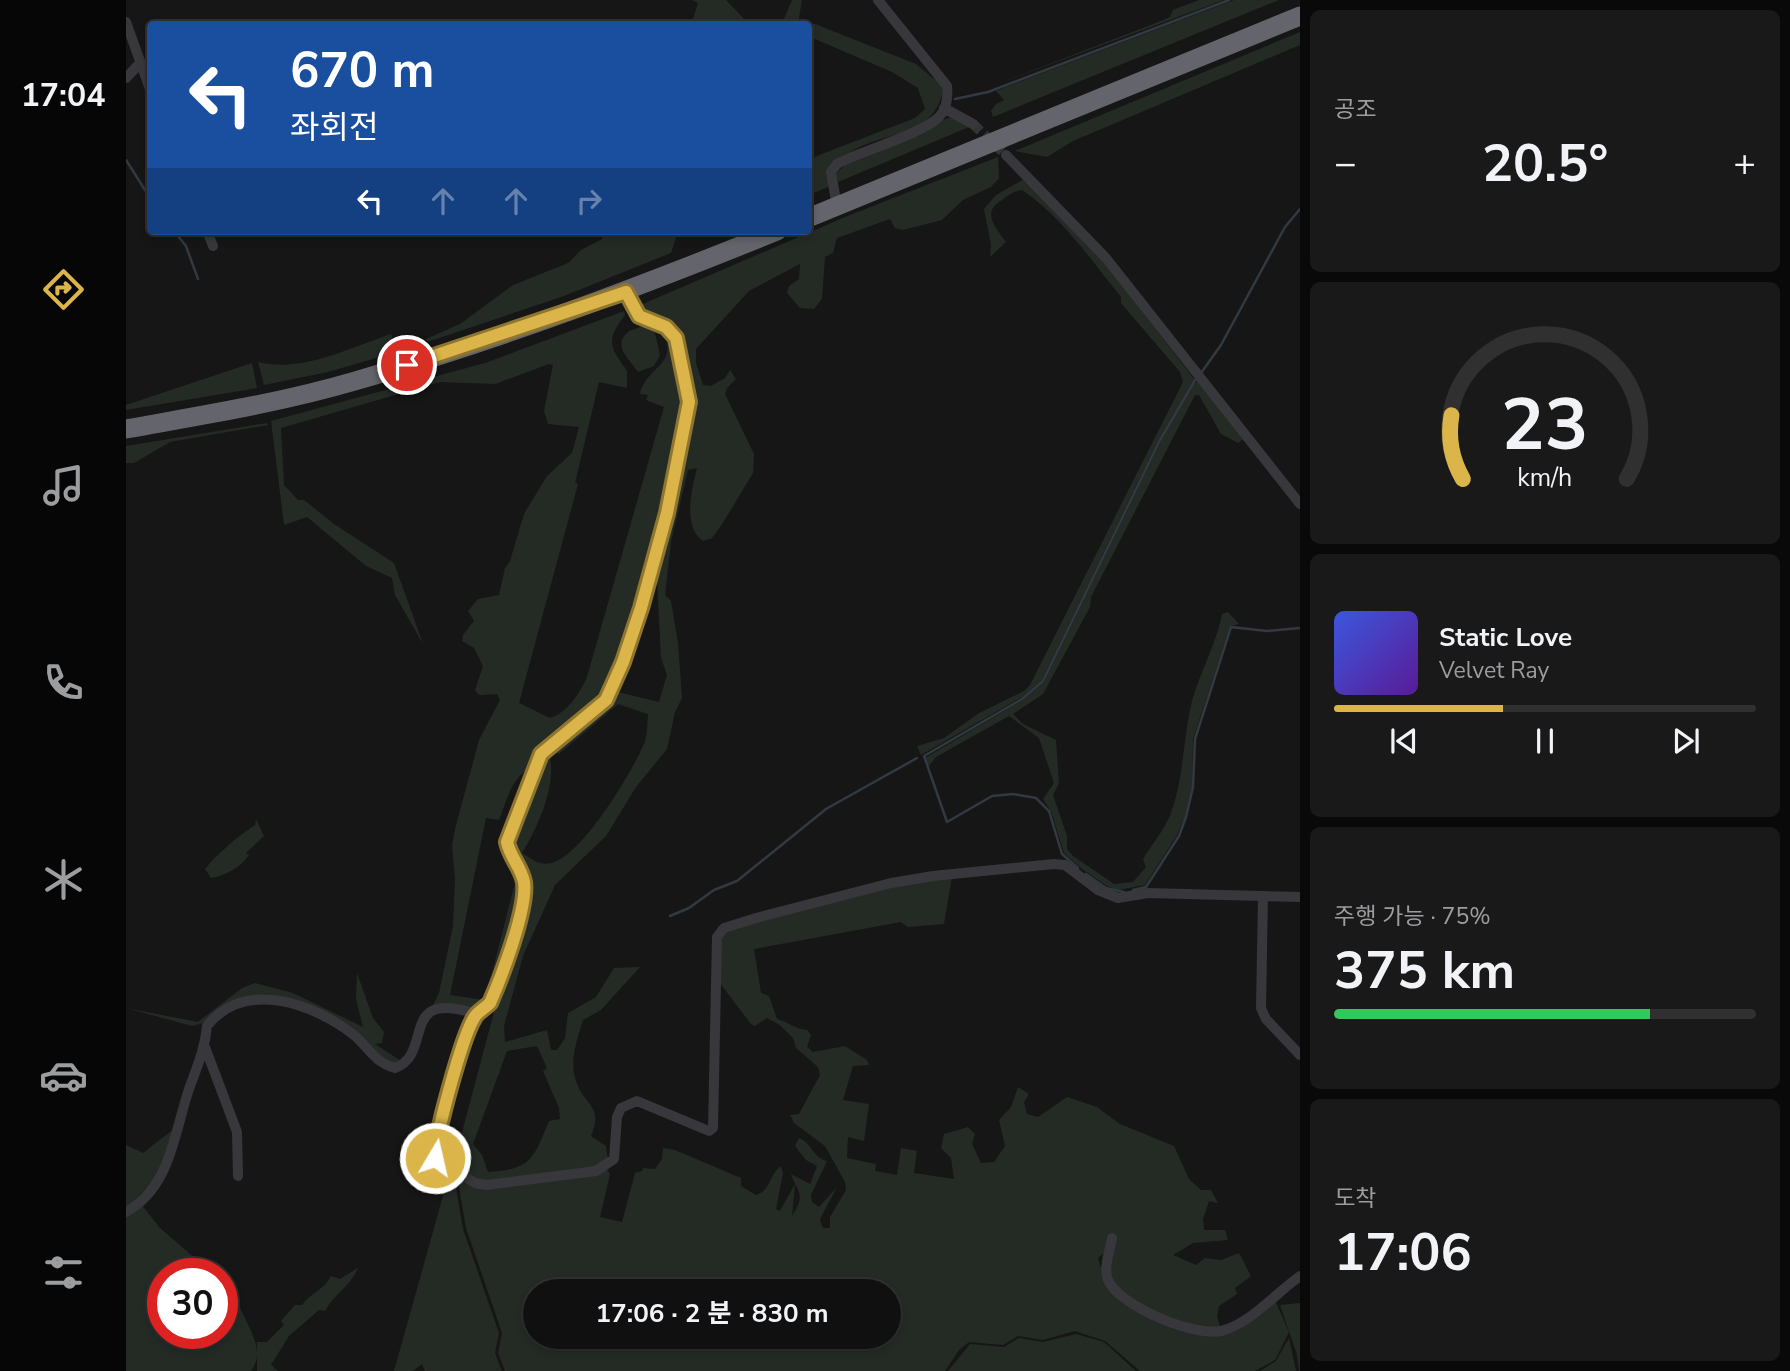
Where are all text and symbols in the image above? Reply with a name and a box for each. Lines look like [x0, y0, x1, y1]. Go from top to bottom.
text: 670 m [290, 37, 434, 104]
icon: left [175, 49, 266, 140]
text: 17:04 [21, 74, 105, 117]
text: 공조 [1334, 94, 1376, 125]
text: 좌회전 [290, 106, 378, 149]
text: 20.5° [1482, 128, 1608, 199]
text: − [1334, 138, 1357, 189]
text: + [1733, 138, 1756, 189]
icon: left [351, 182, 389, 220]
icon: ahead [424, 182, 462, 220]
icon: ahead [497, 182, 535, 220]
icon: right [570, 182, 608, 220]
icon: directions [39, 265, 88, 314]
pin [377, 335, 437, 395]
icon: arrive [388, 346, 426, 384]
text: 23 [1501, 376, 1589, 476]
icon: music [39, 461, 88, 510]
text: km/h [1517, 461, 1573, 495]
text: Static Love [1439, 620, 1572, 655]
text: Velvet Ray [1439, 655, 1549, 686]
icon: phone [39, 658, 88, 707]
icon: previous [1385, 722, 1423, 760]
icon: pause [1526, 722, 1564, 760]
icon: next [1667, 722, 1705, 760]
icon: climate [39, 855, 88, 904]
text: 주행 가능 · 75% [1334, 901, 1491, 932]
text: 375 km [1334, 935, 1515, 1006]
icon: car [39, 1051, 88, 1100]
position arrow [398, 1121, 472, 1195]
text: 도착 [1334, 1183, 1376, 1214]
text: 17:06 [1334, 1217, 1472, 1288]
icon: filters [39, 1248, 88, 1297]
speed limit sign: 30 [147, 1258, 238, 1349]
text: 17:06 · 2 분 · 830 m [596, 1296, 829, 1331]

